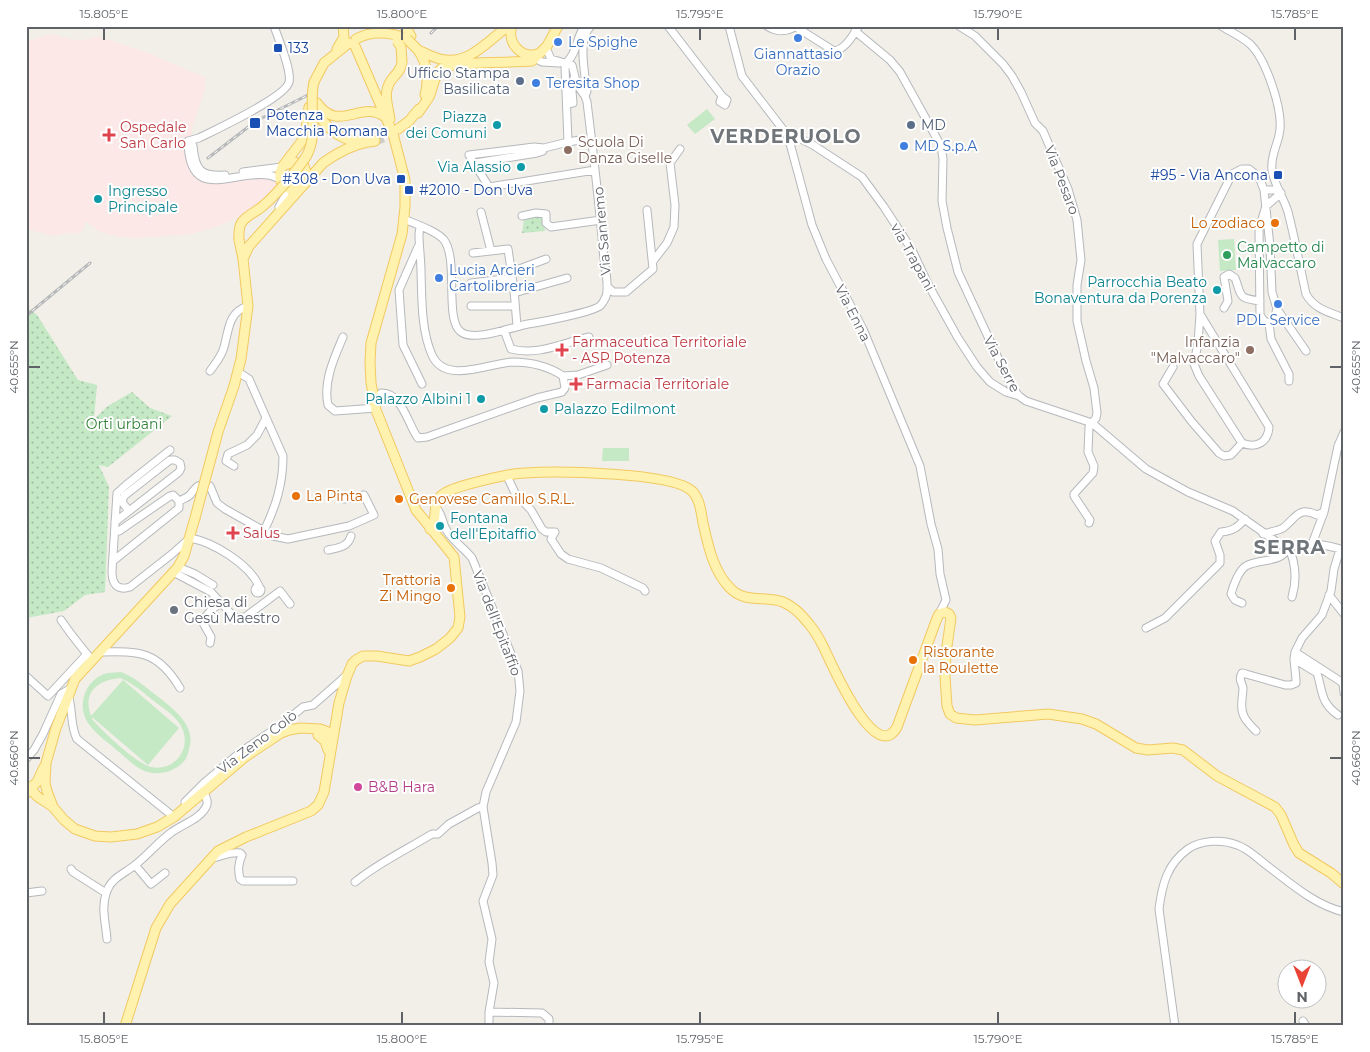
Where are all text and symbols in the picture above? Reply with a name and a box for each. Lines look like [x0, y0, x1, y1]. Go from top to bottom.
text: 15.805°E [79, 6, 129, 21]
text: 15.800°E [377, 6, 427, 21]
text: 15.795°E [676, 6, 724, 21]
text: 15.790°E [974, 6, 1022, 21]
text: 15.785°E [1271, 6, 1319, 21]
marker: Giannattasio Orazio [792, 32, 804, 44]
place label: Le Spighe [568, 33, 638, 51]
marker: Le Spighe [552, 36, 564, 48]
place label: 133 [288, 39, 309, 57]
marker: 133 [272, 42, 284, 54]
place label: Giannattasio Orazio [754, 45, 842, 79]
place label: Ufficio Stampa Basilicata [407, 64, 510, 98]
place label: Teresita Shop [546, 74, 640, 92]
marker: Ufficio Stampa Basilicata [514, 75, 526, 87]
marker: Teresita Shop [530, 77, 542, 89]
place label: Potenza Macchia Romana [266, 106, 388, 140]
place label: Piazza dei Comuni [406, 108, 487, 142]
marker: Potenza Macchia Romana [248, 116, 262, 130]
place label: MD [921, 116, 946, 134]
place label: Ospedale San Carlo [120, 118, 187, 152]
marker: Piazza dei Comuni [491, 119, 503, 131]
marker: MD [905, 119, 917, 131]
district label: VERDERUOLO [709, 125, 862, 148]
marker: Ospedale San Carlo [102, 128, 116, 142]
place label: Scuola Di Danza Giselle [578, 133, 672, 167]
place label: MD S.p.A [914, 137, 978, 155]
marker: MD S.p.A [898, 140, 910, 152]
street label: Via Pesaro [1041, 143, 1084, 217]
marker: Scuola Di Danza Giselle [562, 144, 574, 156]
place label: Via Alassio [438, 158, 511, 176]
marker: Via Alassio [515, 161, 527, 173]
place label: #95 - Via Ancona [1150, 166, 1268, 184]
marker: #95 - Via Ancona [1272, 169, 1284, 181]
place label: #308 - Don Uva [282, 170, 391, 188]
marker: #308 - Don Uva [395, 173, 407, 185]
place label: #2010 - Don Uva [419, 181, 533, 199]
place label: Ingresso Principale [108, 182, 178, 216]
marker: #2010 - Don Uva [403, 184, 415, 196]
street label: Via Sanremo [589, 186, 615, 276]
marker: Ingresso Principale [92, 193, 104, 205]
place label: Lo zodiaco [1191, 214, 1265, 232]
marker: Lo zodiaco [1269, 217, 1281, 229]
street label: via Trapani [887, 220, 939, 294]
place label: Campetto di Malvaccaro [1237, 238, 1325, 272]
marker: Campetto di Malvaccaro [1221, 249, 1233, 261]
place label: Lucia Arcieri Cartolibreria [449, 261, 536, 295]
marker: Lucia Arcieri Cartolibreria [433, 272, 445, 284]
place label: Parrocchia Beato Bonaventura da Porenza [1034, 273, 1207, 307]
street label: Via Enna [831, 281, 875, 345]
marker: Parrocchia Beato Bonaventura da Porenza [1211, 284, 1223, 296]
marker: PDL Service [1272, 298, 1284, 310]
place label: PDL Service [1236, 311, 1320, 329]
place label: Farmaceutica Territoriale - ASP Potenza [572, 333, 747, 367]
street label: Via Serre [980, 333, 1024, 395]
place label: Infanzia "Malvaccaro" [1151, 333, 1240, 367]
text: 40.655°N [6, 340, 21, 394]
text: 40.655°N [1348, 340, 1363, 394]
marker: Farmaceutica Territoriale - ASP Potenza [556, 344, 568, 356]
marker: Infanzia "Malvaccaro" [1244, 344, 1256, 356]
place label: Farmacia Territoriale [586, 375, 729, 393]
marker: Farmacia Territoriale [570, 378, 582, 390]
place label: Palazzo Albini 1 [365, 390, 471, 408]
marker: Palazzo Albini 1 [475, 393, 487, 405]
place label: Palazzo Edilmont [554, 400, 676, 418]
marker: Palazzo Edilmont [538, 403, 550, 415]
park label: Orti urbani [86, 415, 162, 433]
place label: La Pinta [306, 487, 363, 505]
marker: La Pinta [290, 490, 302, 502]
place label: Genovese Camillo S.R.L. [409, 490, 574, 508]
marker: Genovese Camillo S.R.L. [393, 493, 405, 505]
place label: Fontana dell'Epitaffio [450, 509, 537, 543]
marker: Fontana dell'Epitaffio [434, 520, 446, 532]
place label: Salus [243, 524, 280, 542]
marker: Salus [227, 527, 239, 539]
district label: SERRA [1254, 536, 1326, 559]
street label: Via dell'Epitaffio [469, 568, 526, 679]
place label: Trattoria Zi Mingo [379, 571, 441, 605]
marker: Trattoria Zi Mingo [445, 582, 457, 594]
place label: Chiesa di Gesù Maestro [184, 593, 280, 627]
marker: Chiesa di Gesù Maestro [168, 604, 180, 616]
place label: Ristorante la Roulette [923, 643, 999, 677]
marker: Ristorante la Roulette [907, 654, 919, 666]
street label: Via Zeno Colò [213, 706, 301, 778]
text: 40.660°N [6, 730, 21, 786]
text: 40.660°N [1348, 730, 1363, 786]
place label: B&B Hara [368, 778, 435, 796]
marker: B&B Hara [352, 781, 364, 793]
north arrow [1278, 960, 1328, 1010]
text: N [1296, 988, 1308, 1006]
text: 15.805°E [79, 1031, 129, 1046]
text: 15.800°E [377, 1031, 427, 1046]
text: 15.795°E [676, 1031, 724, 1046]
text: 15.790°E [974, 1031, 1022, 1046]
text: 15.785°E [1271, 1031, 1319, 1046]

